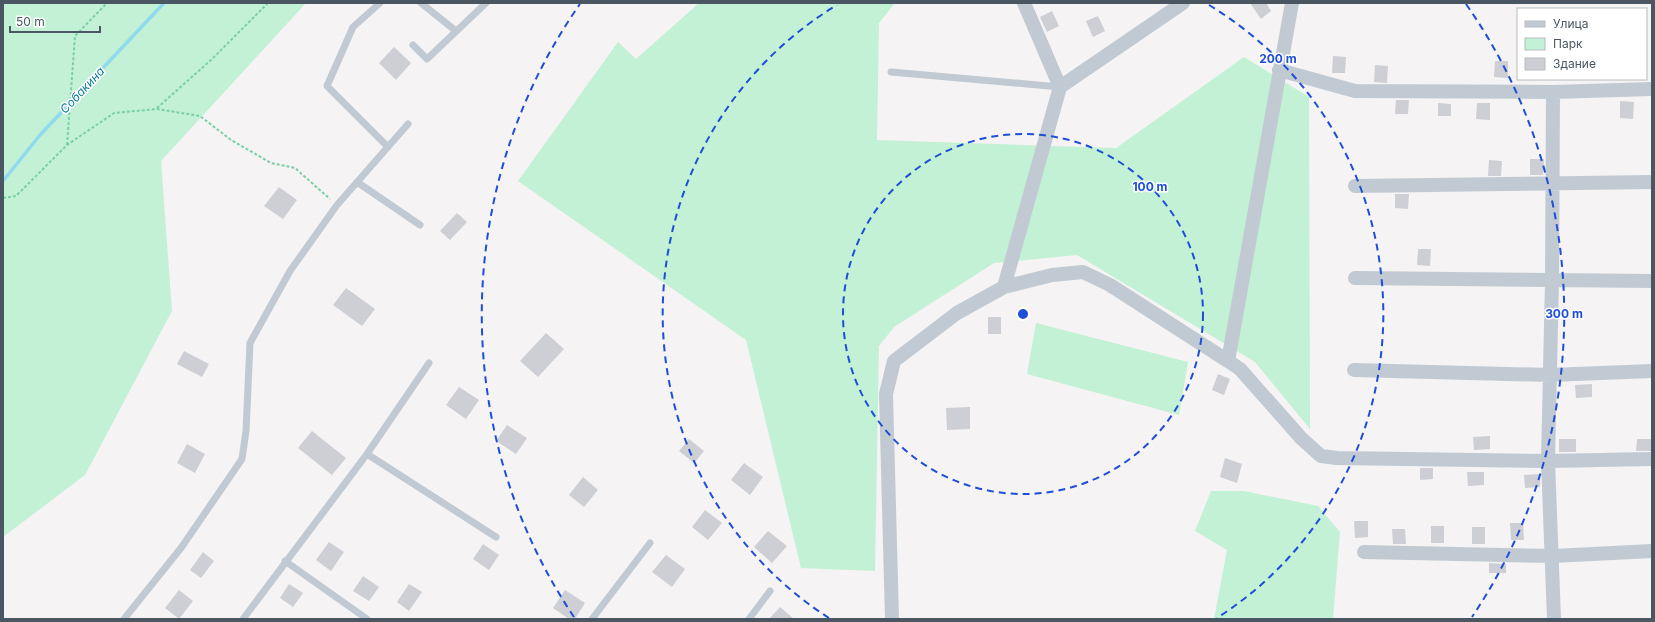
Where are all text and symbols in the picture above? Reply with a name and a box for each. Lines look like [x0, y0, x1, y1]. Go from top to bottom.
scale bar [10, 8, 100, 34]
legend [1517, 8, 1647, 80]
text: 50 m [16, 14, 45, 29]
text: Улица [1553, 16, 1588, 31]
text: Парк [1553, 36, 1583, 51]
text: 200 m [1259, 51, 1297, 66]
text: Здание [1553, 56, 1596, 71]
water label: Собакина [57, 63, 107, 117]
text: 100 m [1132, 179, 1168, 194]
text: 300 m [1545, 306, 1583, 321]
centre of rings [1016, 307, 1030, 321]

